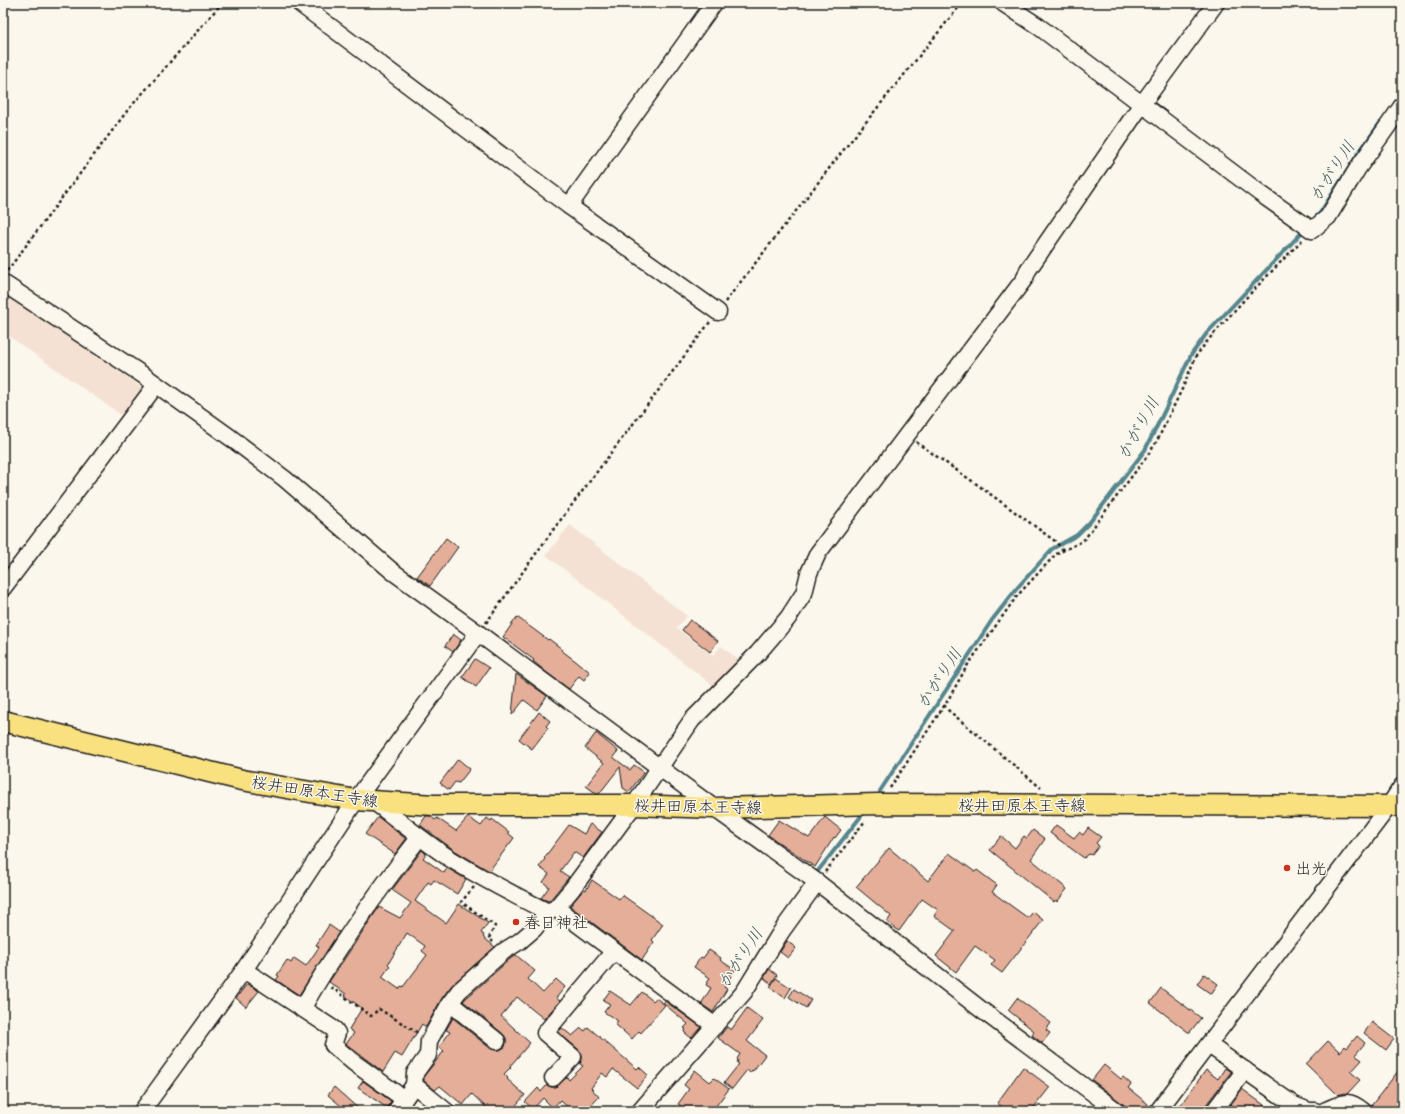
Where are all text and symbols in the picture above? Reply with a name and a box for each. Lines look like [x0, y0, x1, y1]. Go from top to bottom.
water label: かがり川 [1306, 138, 1363, 208]
water label: かがり川 [1114, 394, 1168, 465]
water label: かがり川 [913, 645, 970, 715]
street label: 桜井田原本王寺線 [250, 772, 380, 815]
street label: 桜井田原本王寺線 [634, 796, 762, 821]
street label: 桜井田原本王寺線 [958, 796, 1086, 819]
place label: 出光 [1295, 859, 1327, 882]
marker: 出光 [1282, 863, 1292, 873]
place label: 春日神社 [524, 913, 588, 936]
marker: 春日神社 [511, 917, 521, 927]
water label: かがり川 [714, 925, 771, 995]

